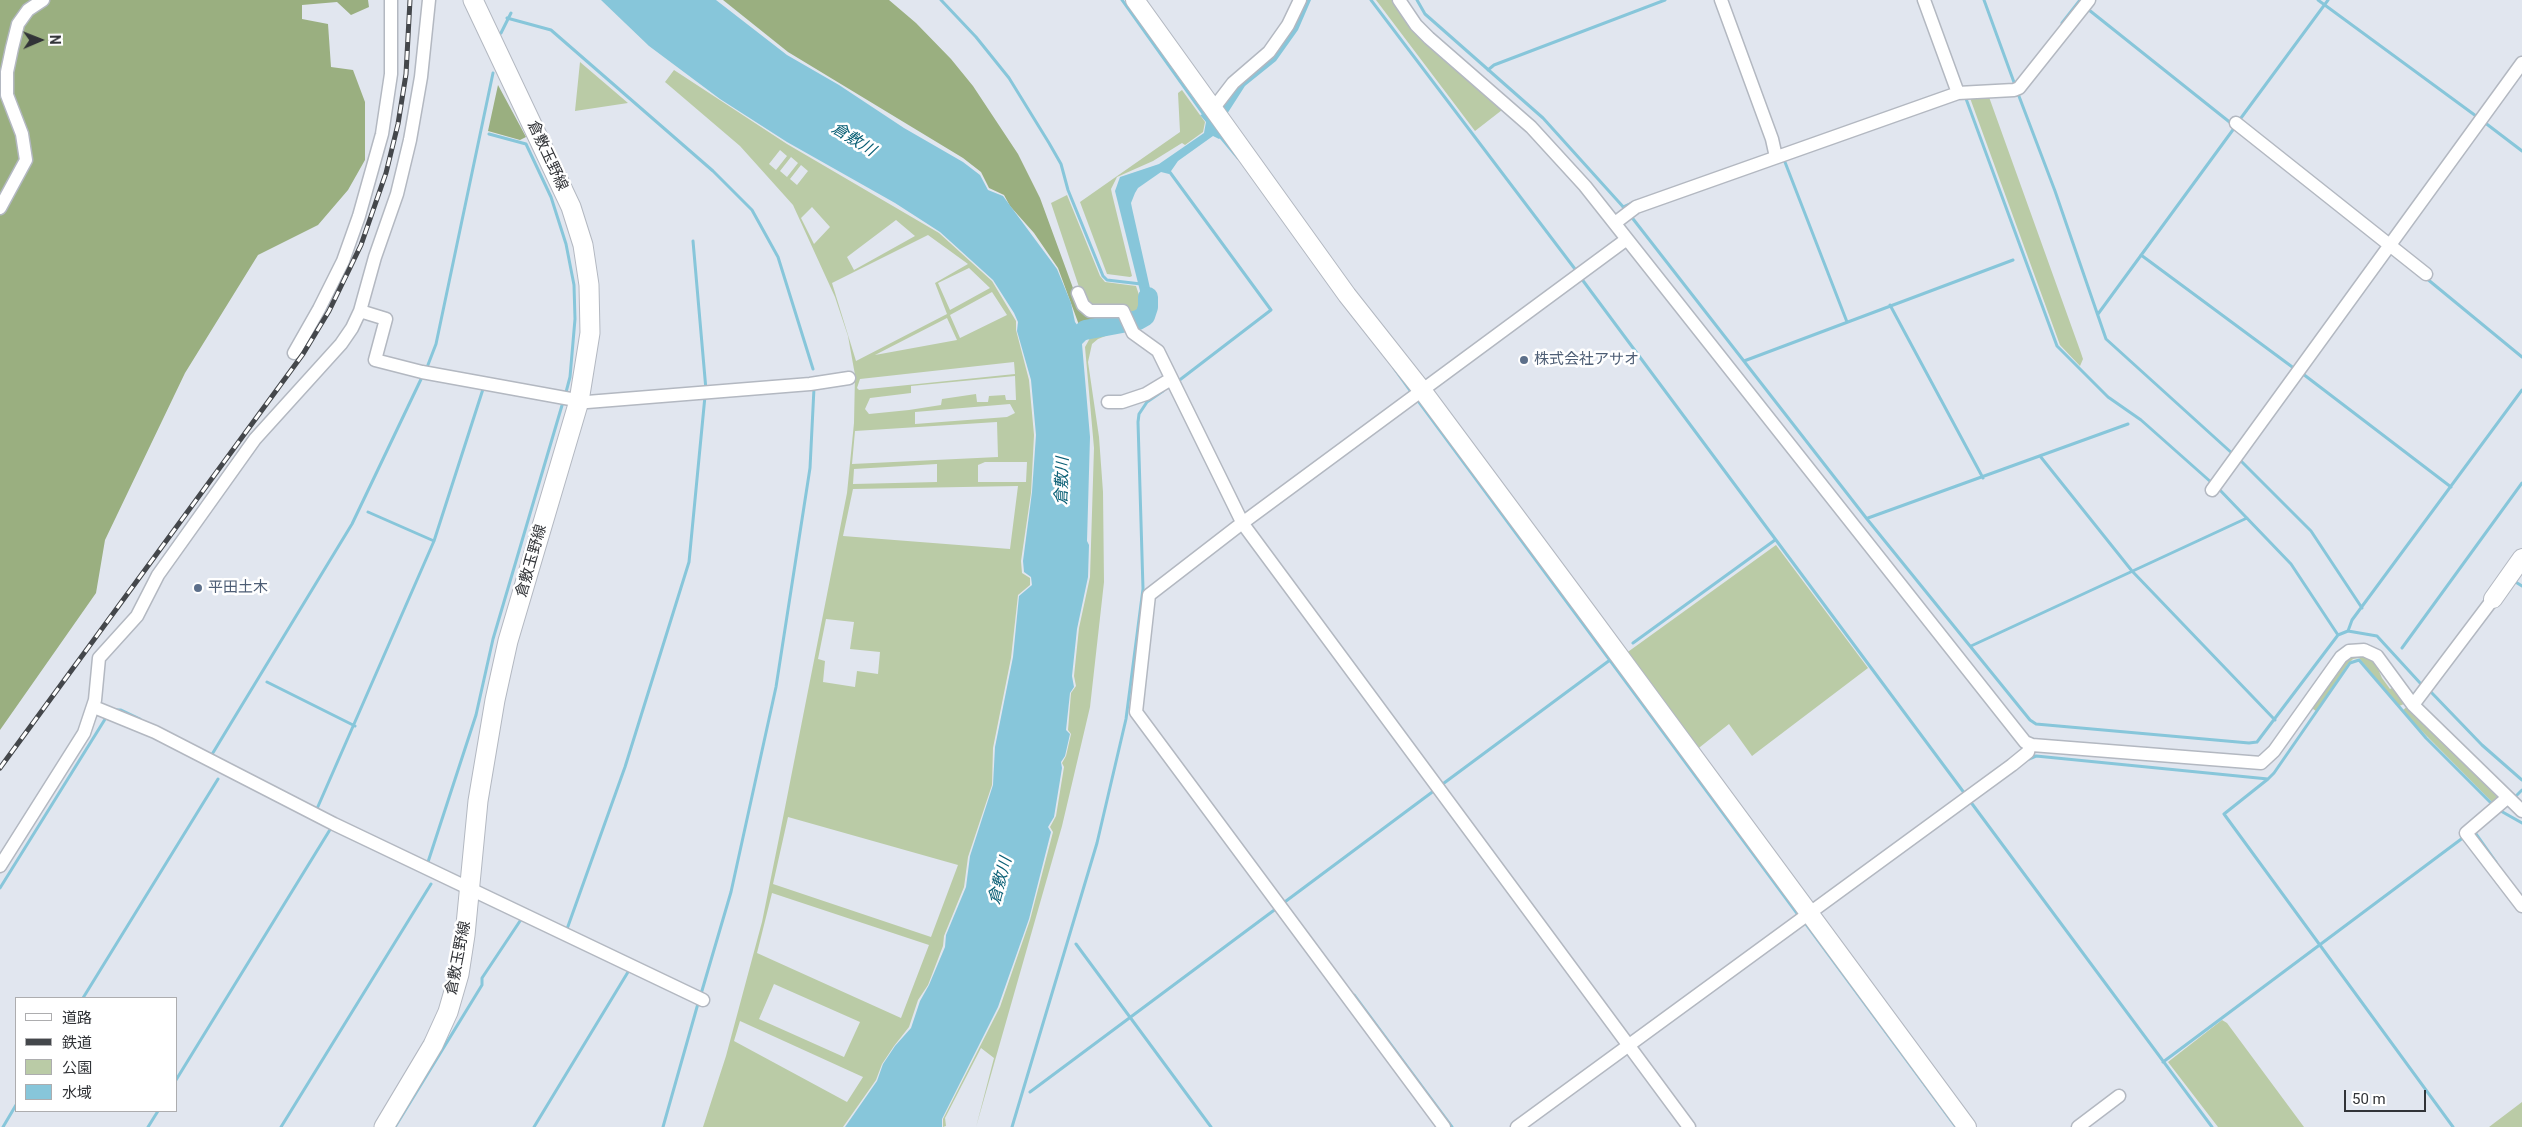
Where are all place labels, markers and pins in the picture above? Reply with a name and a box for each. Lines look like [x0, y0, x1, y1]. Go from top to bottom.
place label: 株式会社アサオ [1534, 351, 1639, 369]
marker: 株式会社アサオ [1518, 354, 1530, 366]
place label: 平田土木 [208, 579, 268, 597]
marker: 平田土木 [192, 582, 204, 594]

